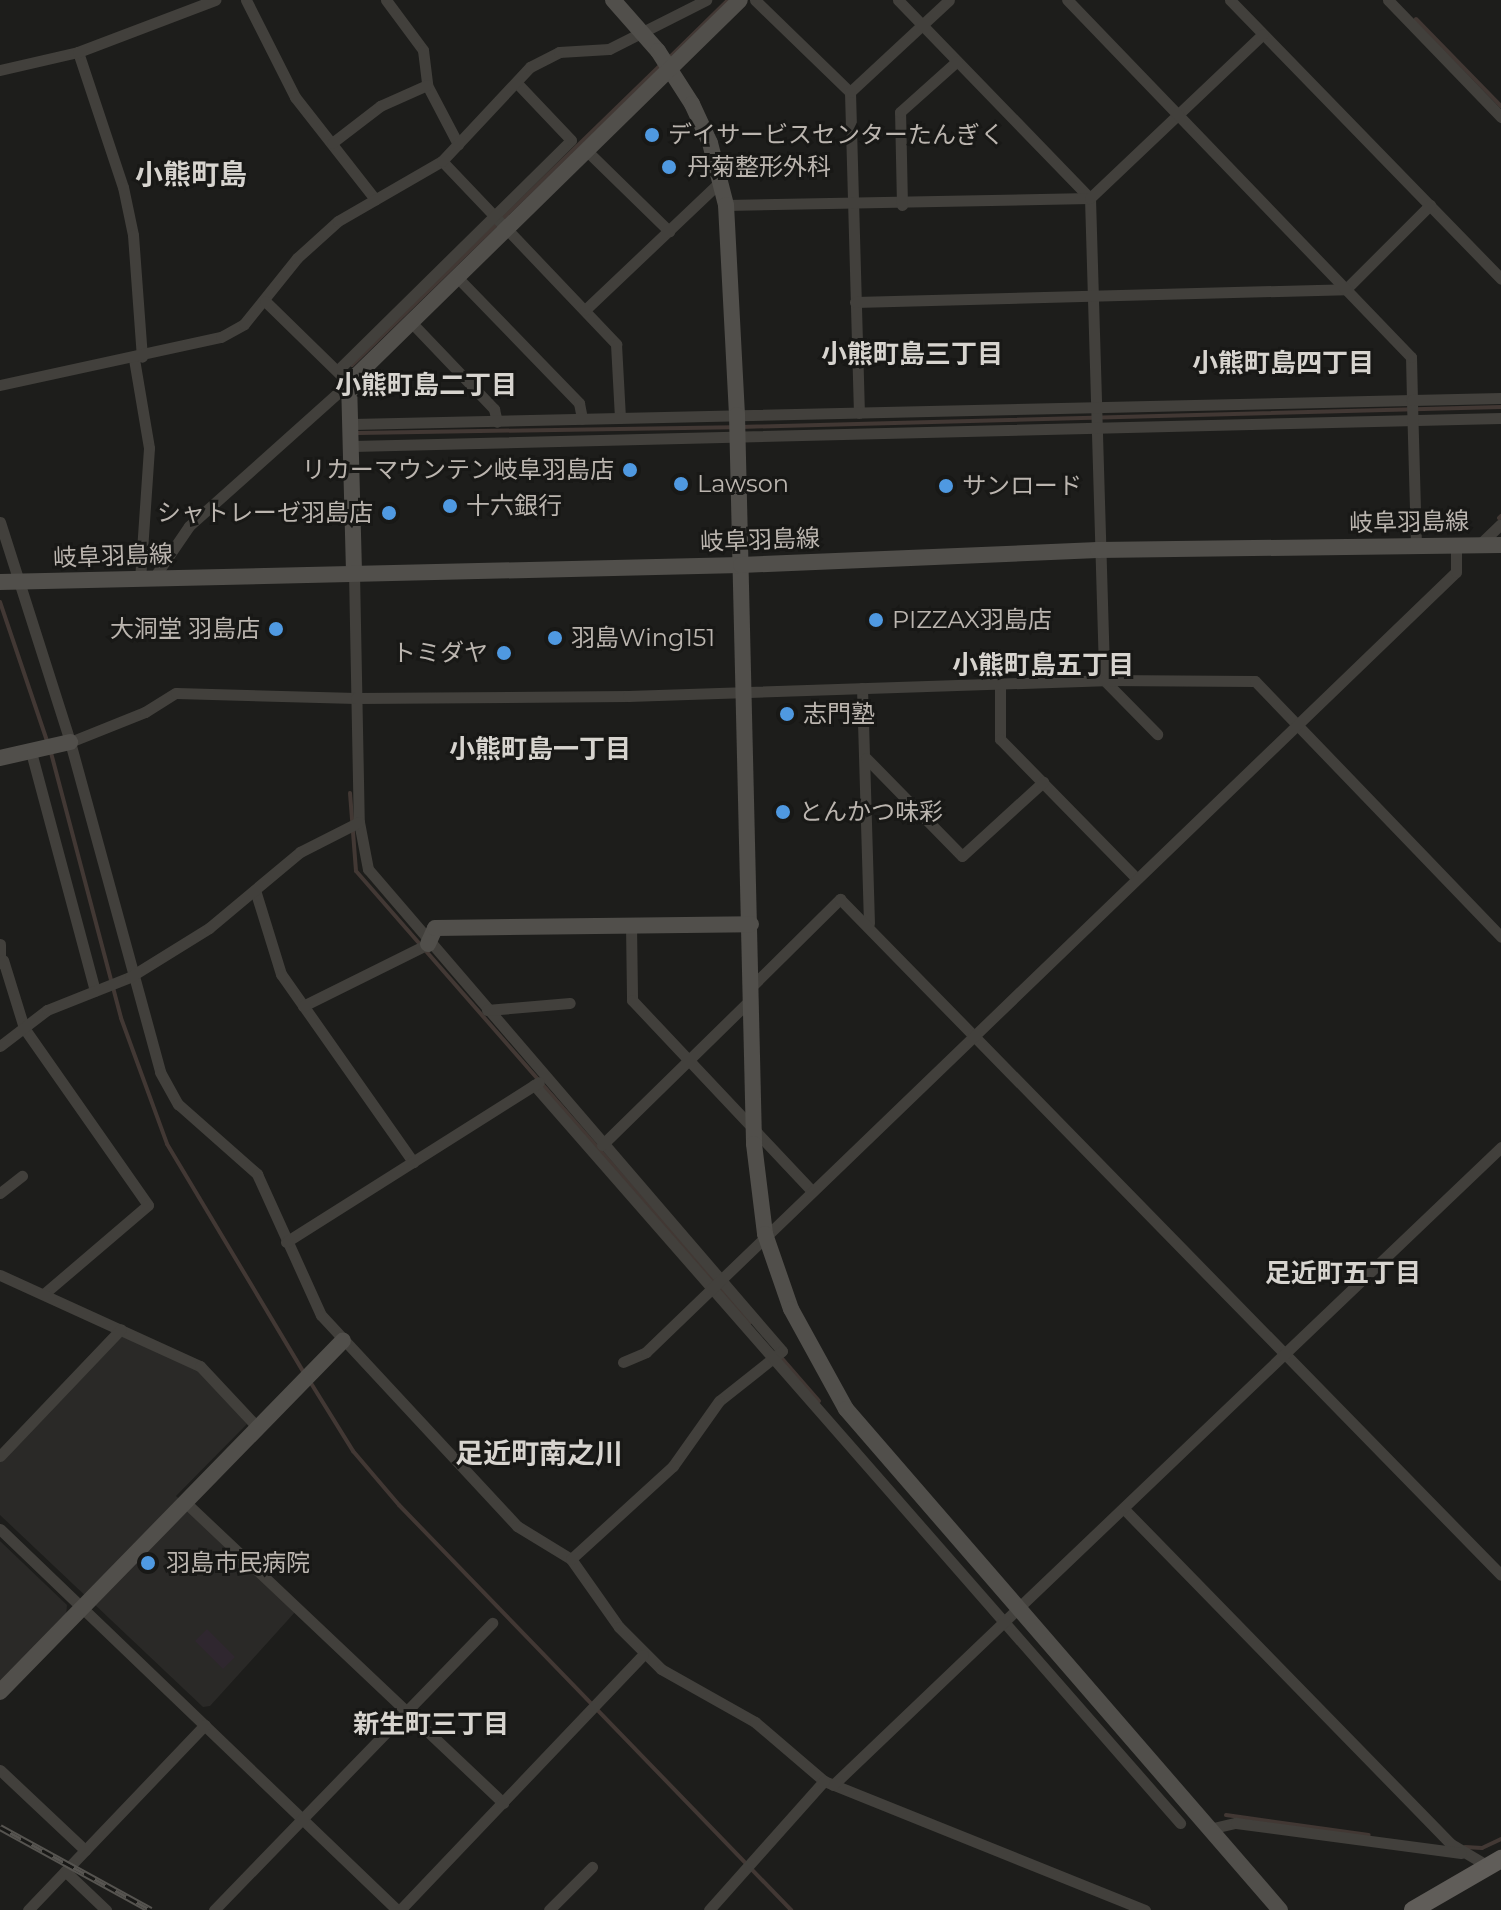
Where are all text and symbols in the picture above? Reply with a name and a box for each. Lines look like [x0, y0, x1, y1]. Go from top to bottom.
place label: デイサービスセンターたんぎく [668, 121, 1004, 149]
marker: デイサービスセンターたんぎく [643, 126, 661, 144]
place label: 丹菊整形外科 [687, 153, 831, 181]
marker: 丹菊整形外科 [658, 156, 680, 178]
district label: 小熊町島 [135, 157, 247, 191]
district label: 小熊町島三丁目 [821, 339, 1003, 371]
district label: 小熊町島四丁目 [1192, 348, 1374, 380]
district label: 小熊町島二丁目 [335, 370, 517, 402]
place label: リカーマウンテン岐阜羽島店 [302, 456, 614, 484]
marker: リカーマウンテン岐阜羽島店 [621, 461, 639, 479]
place label: Lawson [697, 470, 789, 498]
place label: サンロード [962, 472, 1082, 500]
marker: Lawson [672, 475, 690, 493]
marker: サンロード [937, 477, 955, 495]
place label: 十六銀行 [466, 492, 562, 520]
marker: 十六銀行 [441, 497, 459, 515]
place label: シャトレーゼ羽島店 [157, 499, 373, 527]
marker: シャトレーゼ羽島店 [380, 504, 398, 522]
street label: 岐阜羽島線 [1349, 507, 1469, 537]
street label: 岐阜羽島線 [700, 524, 820, 556]
street label: 岐阜羽島線 [53, 540, 173, 572]
place label: PIZZAX羽島店 [892, 606, 1052, 634]
marker: PIZZAX羽島店 [867, 611, 885, 629]
place label: 大洞堂 羽島店 [110, 615, 260, 643]
marker: 大洞堂 羽島店 [267, 620, 285, 638]
place label: 羽島Wing151 [571, 624, 715, 652]
marker: 羽島Wing151 [546, 629, 564, 647]
place label: トミダヤ [392, 639, 488, 667]
marker: トミダヤ [495, 644, 513, 662]
district label: 小熊町島五丁目 [952, 650, 1134, 682]
place label: 志門塾 [803, 700, 875, 728]
marker: 志門塾 [778, 705, 796, 723]
district label: 小熊町島一丁目 [449, 734, 631, 766]
place label: とんかつ味彩 [799, 798, 943, 826]
marker: とんかつ味彩 [774, 803, 792, 821]
district label: 足近町五丁目 [1265, 1258, 1421, 1290]
district label: 足近町南之川 [455, 1436, 623, 1470]
place label: 羽島市民病院 [166, 1549, 310, 1577]
marker: 羽島市民病院 [137, 1552, 159, 1574]
district label: 新生町三丁目 [353, 1709, 509, 1741]

